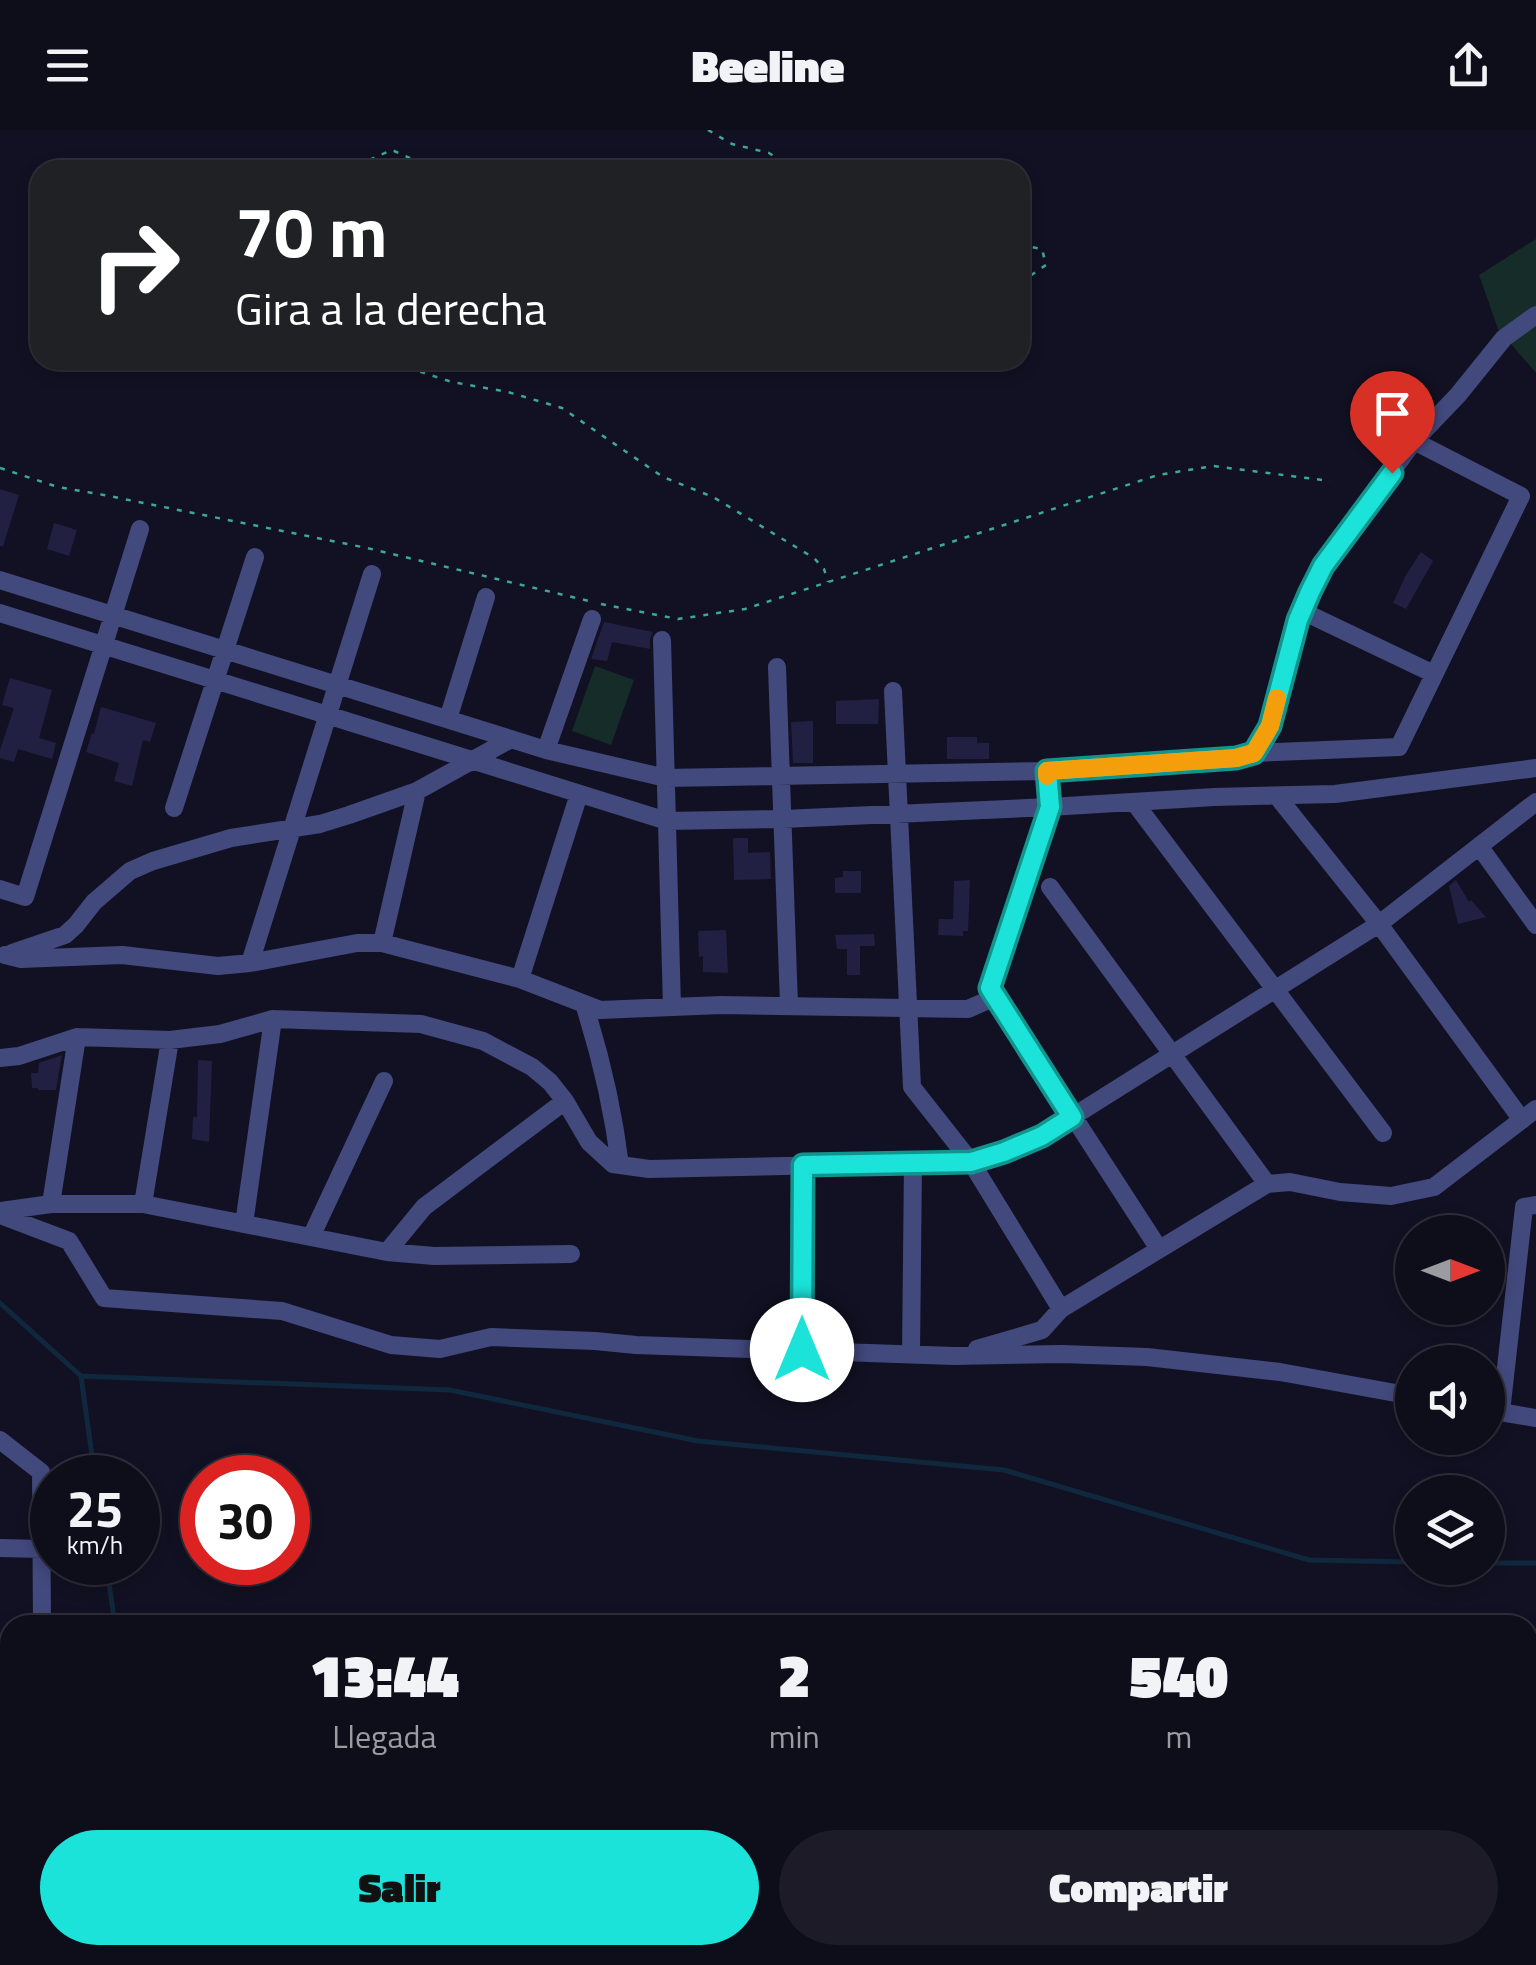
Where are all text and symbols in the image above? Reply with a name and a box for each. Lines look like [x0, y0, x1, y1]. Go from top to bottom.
text: Beeline [691, 31, 845, 99]
icon: menu [40, 38, 95, 93]
icon: share [1441, 38, 1496, 93]
text: 70 m [235, 178, 388, 284]
icon: right [70, 200, 200, 330]
text: Gira a la derecha [235, 274, 547, 342]
pin [1350, 371, 1435, 474]
icon: arrive [1365, 386, 1420, 441]
north arrow [1395, 1215, 1505, 1325]
map controls [1395, 1215, 1505, 1585]
position arrow [750, 1298, 854, 1402]
button: sound [1395, 1345, 1505, 1455]
speed limit sign: 30 [180, 1455, 310, 1585]
text: 25 [67, 1470, 123, 1546]
button: layers [1395, 1475, 1505, 1585]
text: km/h [67, 1526, 123, 1564]
text: 13:44 [310, 1629, 459, 1720]
text: 2 [778, 1629, 811, 1720]
text: 540 [1129, 1629, 1228, 1720]
text: Llegada [332, 1712, 436, 1760]
text: min [769, 1712, 820, 1760]
text: m [1165, 1712, 1192, 1760]
button: Salir [40, 1830, 759, 1945]
button: Compartir [779, 1830, 1498, 1945]

